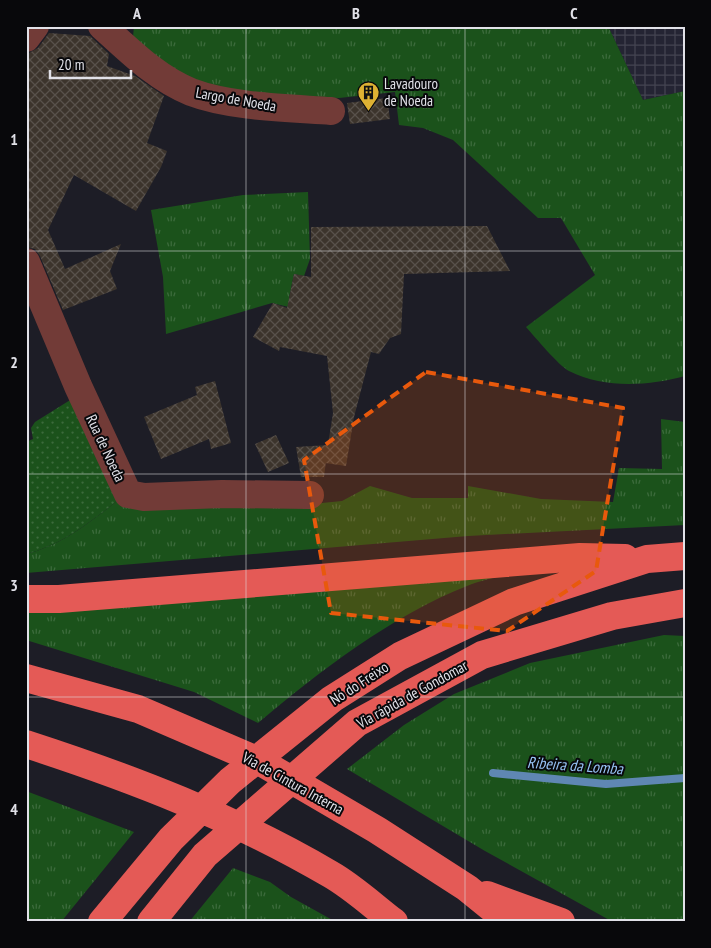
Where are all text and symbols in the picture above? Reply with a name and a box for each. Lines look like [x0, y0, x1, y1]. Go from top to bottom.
text: A [132, 3, 142, 23]
text: B [352, 3, 360, 23]
text: C [570, 3, 578, 23]
scale bar [50, 48, 131, 80]
text: 20 m [58, 55, 84, 74]
place label: Lavadouro de Noeda [384, 74, 438, 110]
building icon: Lavadouro de Noeda [356, 80, 380, 111]
street label: Largo de Noeda [194, 83, 278, 115]
text: 1 [10, 129, 18, 149]
text: 2 [10, 352, 18, 372]
street label: Rua de Noeda [82, 411, 130, 485]
text: 3 [10, 575, 18, 595]
street label: Via rápida de Gondomar [352, 655, 472, 733]
street label: Nó do Freixo [326, 657, 392, 709]
street label: Via de Cintura Interna [238, 747, 347, 819]
water label: Ribeira da Lomba [527, 752, 625, 778]
text: 4 [10, 799, 18, 819]

